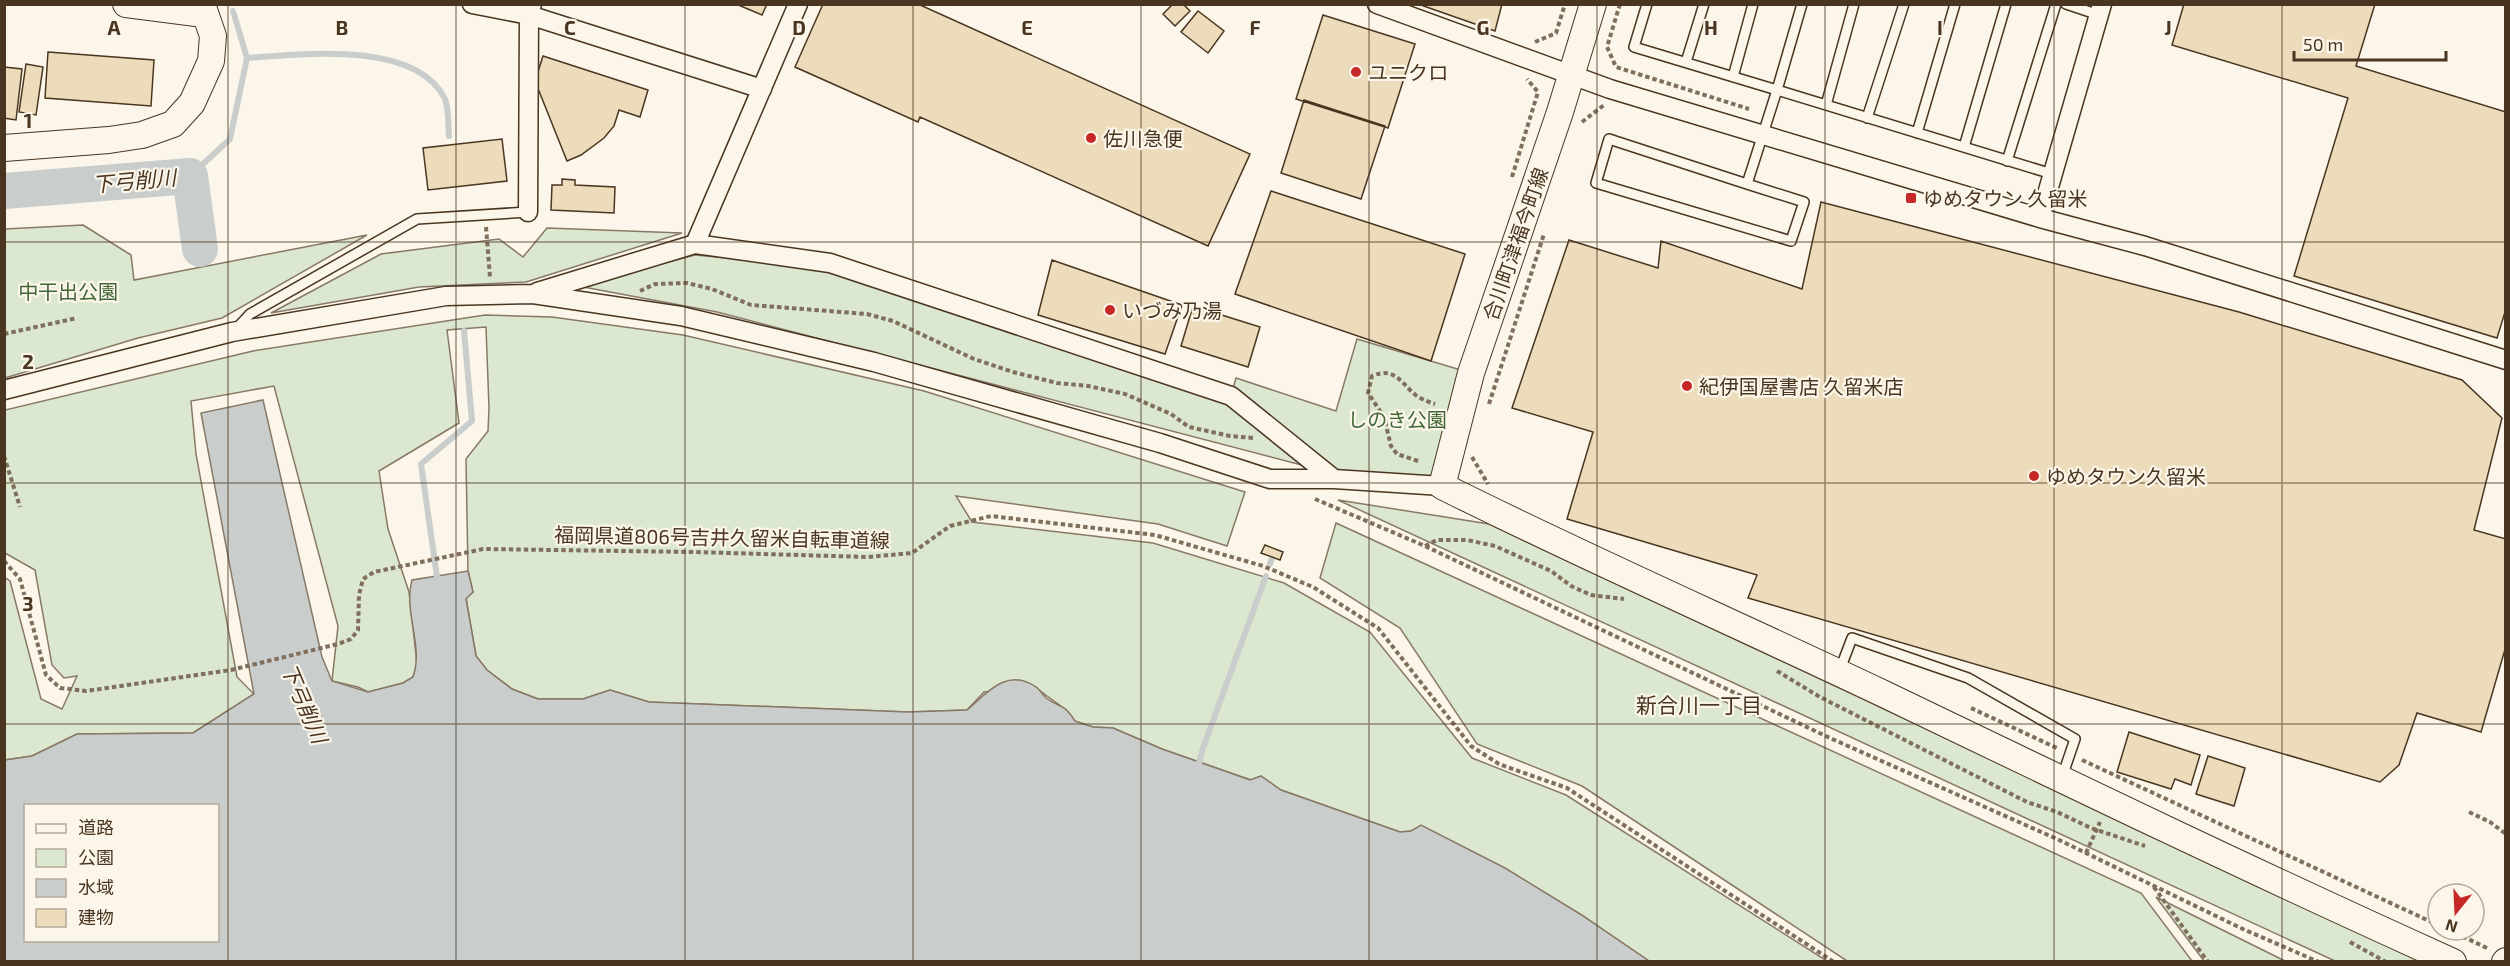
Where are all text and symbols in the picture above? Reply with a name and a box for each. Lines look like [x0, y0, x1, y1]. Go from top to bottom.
text: A [107, 15, 121, 39]
text: B [336, 15, 348, 39]
text: C [564, 15, 576, 39]
text: D [792, 15, 806, 39]
text: E [1021, 15, 1033, 39]
text: F [1249, 15, 1261, 39]
text: G [1477, 15, 1489, 39]
text: H [1704, 15, 1718, 39]
text: I [1937, 15, 1943, 39]
text: J [2164, 15, 2172, 39]
scale bar [2294, 24, 2446, 62]
text: 50 m [2303, 33, 2343, 55]
place label: ユニクロ [1368, 60, 1448, 84]
marker: ユニクロ [1349, 65, 1363, 79]
text: 1 [24, 108, 32, 132]
place label: 佐川急便 [1103, 126, 1183, 150]
marker: 佐川急便 [1084, 131, 1098, 145]
water label: 下弓削川 [91, 164, 179, 196]
street label: 合川町津福今町線 [1478, 164, 1552, 324]
place label: ゆめタウン 久留米 [1923, 186, 2087, 210]
marker: ゆめタウン 久留米 [1904, 191, 1918, 205]
park label: 中干出公園 [18, 279, 118, 303]
place label: いづみ乃湯 [1122, 298, 1222, 322]
marker: いづみ乃湯 [1103, 303, 1117, 317]
text: 2 [22, 349, 34, 373]
place label: 紀伊国屋書店 久留米店 [1699, 374, 1903, 398]
marker: 紀伊国屋書店 久留米店 [1680, 379, 1694, 393]
park label: しのき公園 [1347, 407, 1447, 431]
place label: ゆめタウン久留米 [2046, 464, 2206, 488]
marker: ゆめタウン久留米 [2027, 469, 2041, 483]
street label: 福岡県道806号吉井久留米自転車道線 [554, 522, 890, 552]
text: 3 [22, 591, 34, 615]
water label: 下弓削川 [277, 659, 334, 748]
district label: 新合川一丁目 [1636, 692, 1762, 717]
legend [24, 804, 219, 942]
text: 道路 [78, 816, 114, 838]
text: 公園 [78, 846, 114, 868]
text: 水域 [78, 876, 114, 898]
north arrow [2426, 882, 2486, 942]
text: 建物 [78, 906, 114, 928]
text: N [2443, 916, 2460, 938]

